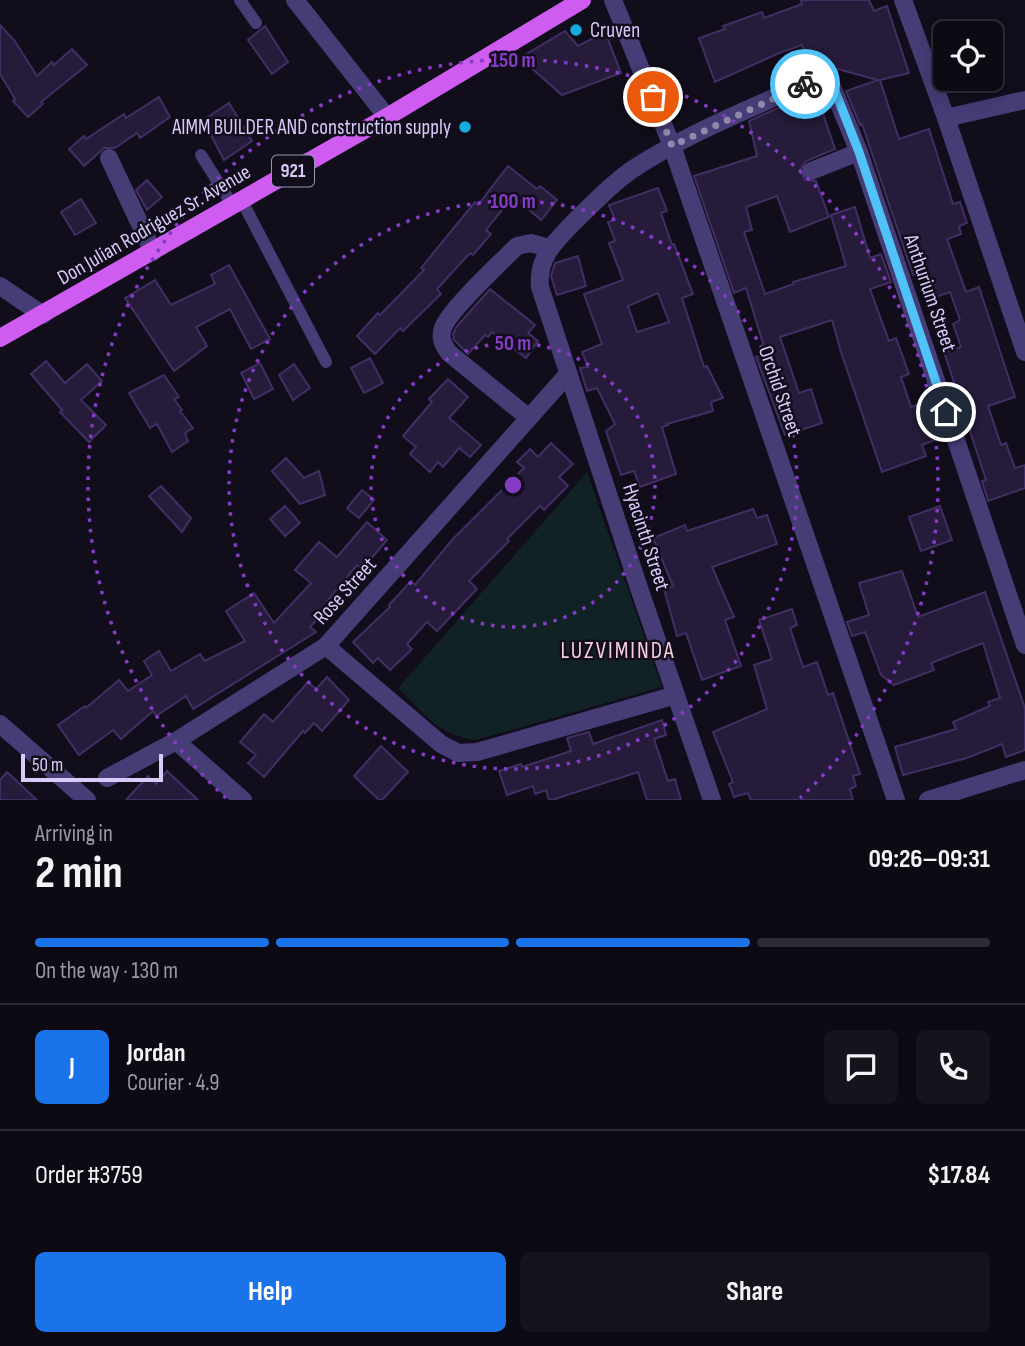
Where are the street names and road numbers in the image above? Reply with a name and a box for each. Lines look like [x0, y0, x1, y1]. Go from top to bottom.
road number: 921 [272, 155, 314, 186]
street label: Don Julian Rodriguez Sr. Avenue [53, 159, 255, 291]
street label: Anthurium Street [898, 230, 962, 355]
street label: Orchid Street [753, 343, 807, 439]
street label: Hyacinth Street [617, 480, 675, 594]
street label: Rose Street [308, 552, 382, 630]

